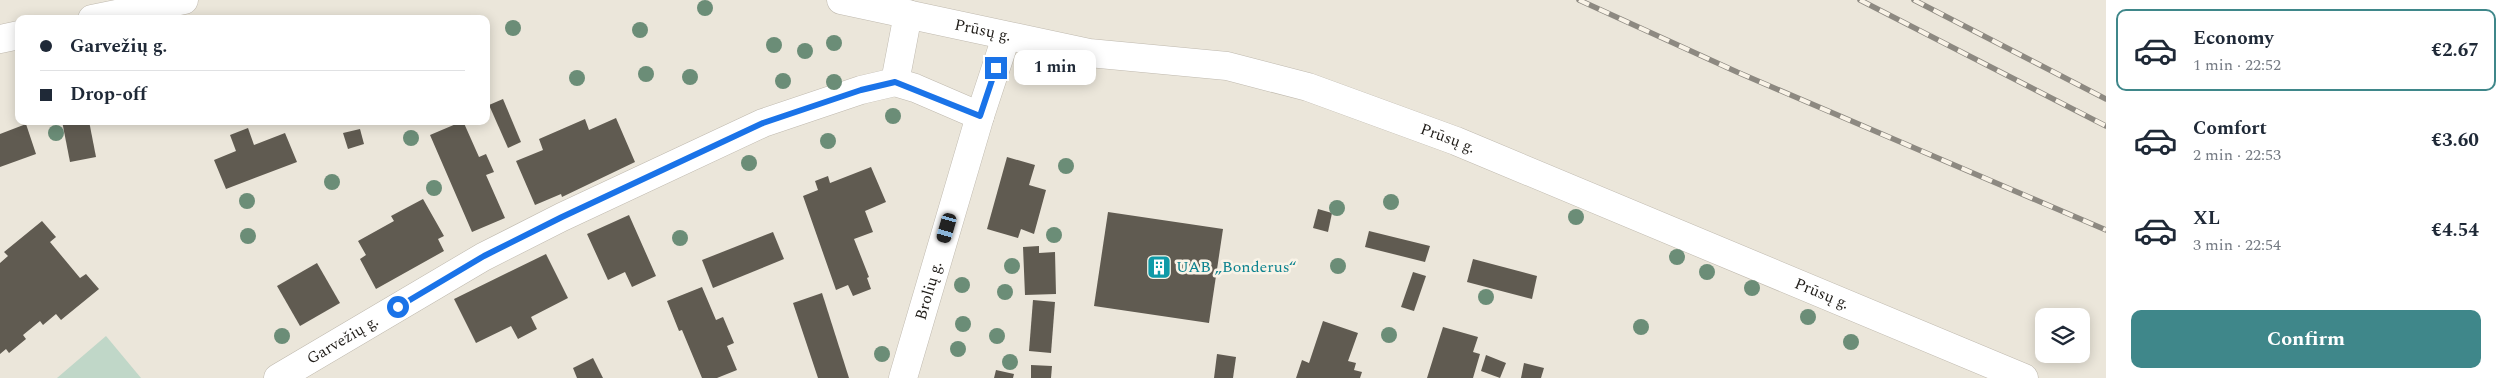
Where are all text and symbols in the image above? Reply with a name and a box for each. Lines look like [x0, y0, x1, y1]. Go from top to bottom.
street label: Prūsų g. [952, 13, 1013, 48]
text: Economy [2193, 24, 2274, 53]
icon: car [2133, 28, 2178, 73]
text: Garvežių g. [70, 32, 167, 61]
text: €2.67 [2431, 36, 2479, 65]
callout: 1 min [1014, 50, 1096, 86]
text: 1 min · 22:52 [2193, 53, 2281, 77]
text: 1 min [1034, 55, 1076, 79]
route end [985, 57, 1007, 79]
text: Drop-off [70, 80, 147, 109]
text: Comfort [2193, 114, 2267, 143]
street label: Prūsų g. [1417, 117, 1479, 160]
icon: car [2133, 118, 2178, 163]
text: €3.60 [2431, 126, 2479, 155]
text: 2 min · 22:53 [2193, 143, 2281, 167]
text: XL [2193, 204, 2220, 233]
icon: car [2133, 208, 2178, 253]
car [935, 212, 958, 244]
text: €4.54 [2431, 216, 2479, 245]
text: 3 min · 22:54 [2193, 233, 2281, 257]
building icon: UAB „Bonderus“ [1146, 254, 1172, 280]
place label: UAB „Bonderus“ [1176, 255, 1296, 279]
street label: Brolių g. [909, 258, 949, 323]
street label: Prūsų g. [1791, 272, 1853, 316]
route start [387, 296, 409, 318]
map controls [2035, 308, 2090, 363]
button: layers [2035, 308, 2090, 363]
street label: Garvežių g. [302, 309, 383, 370]
button: Confirm [2131, 310, 2481, 368]

